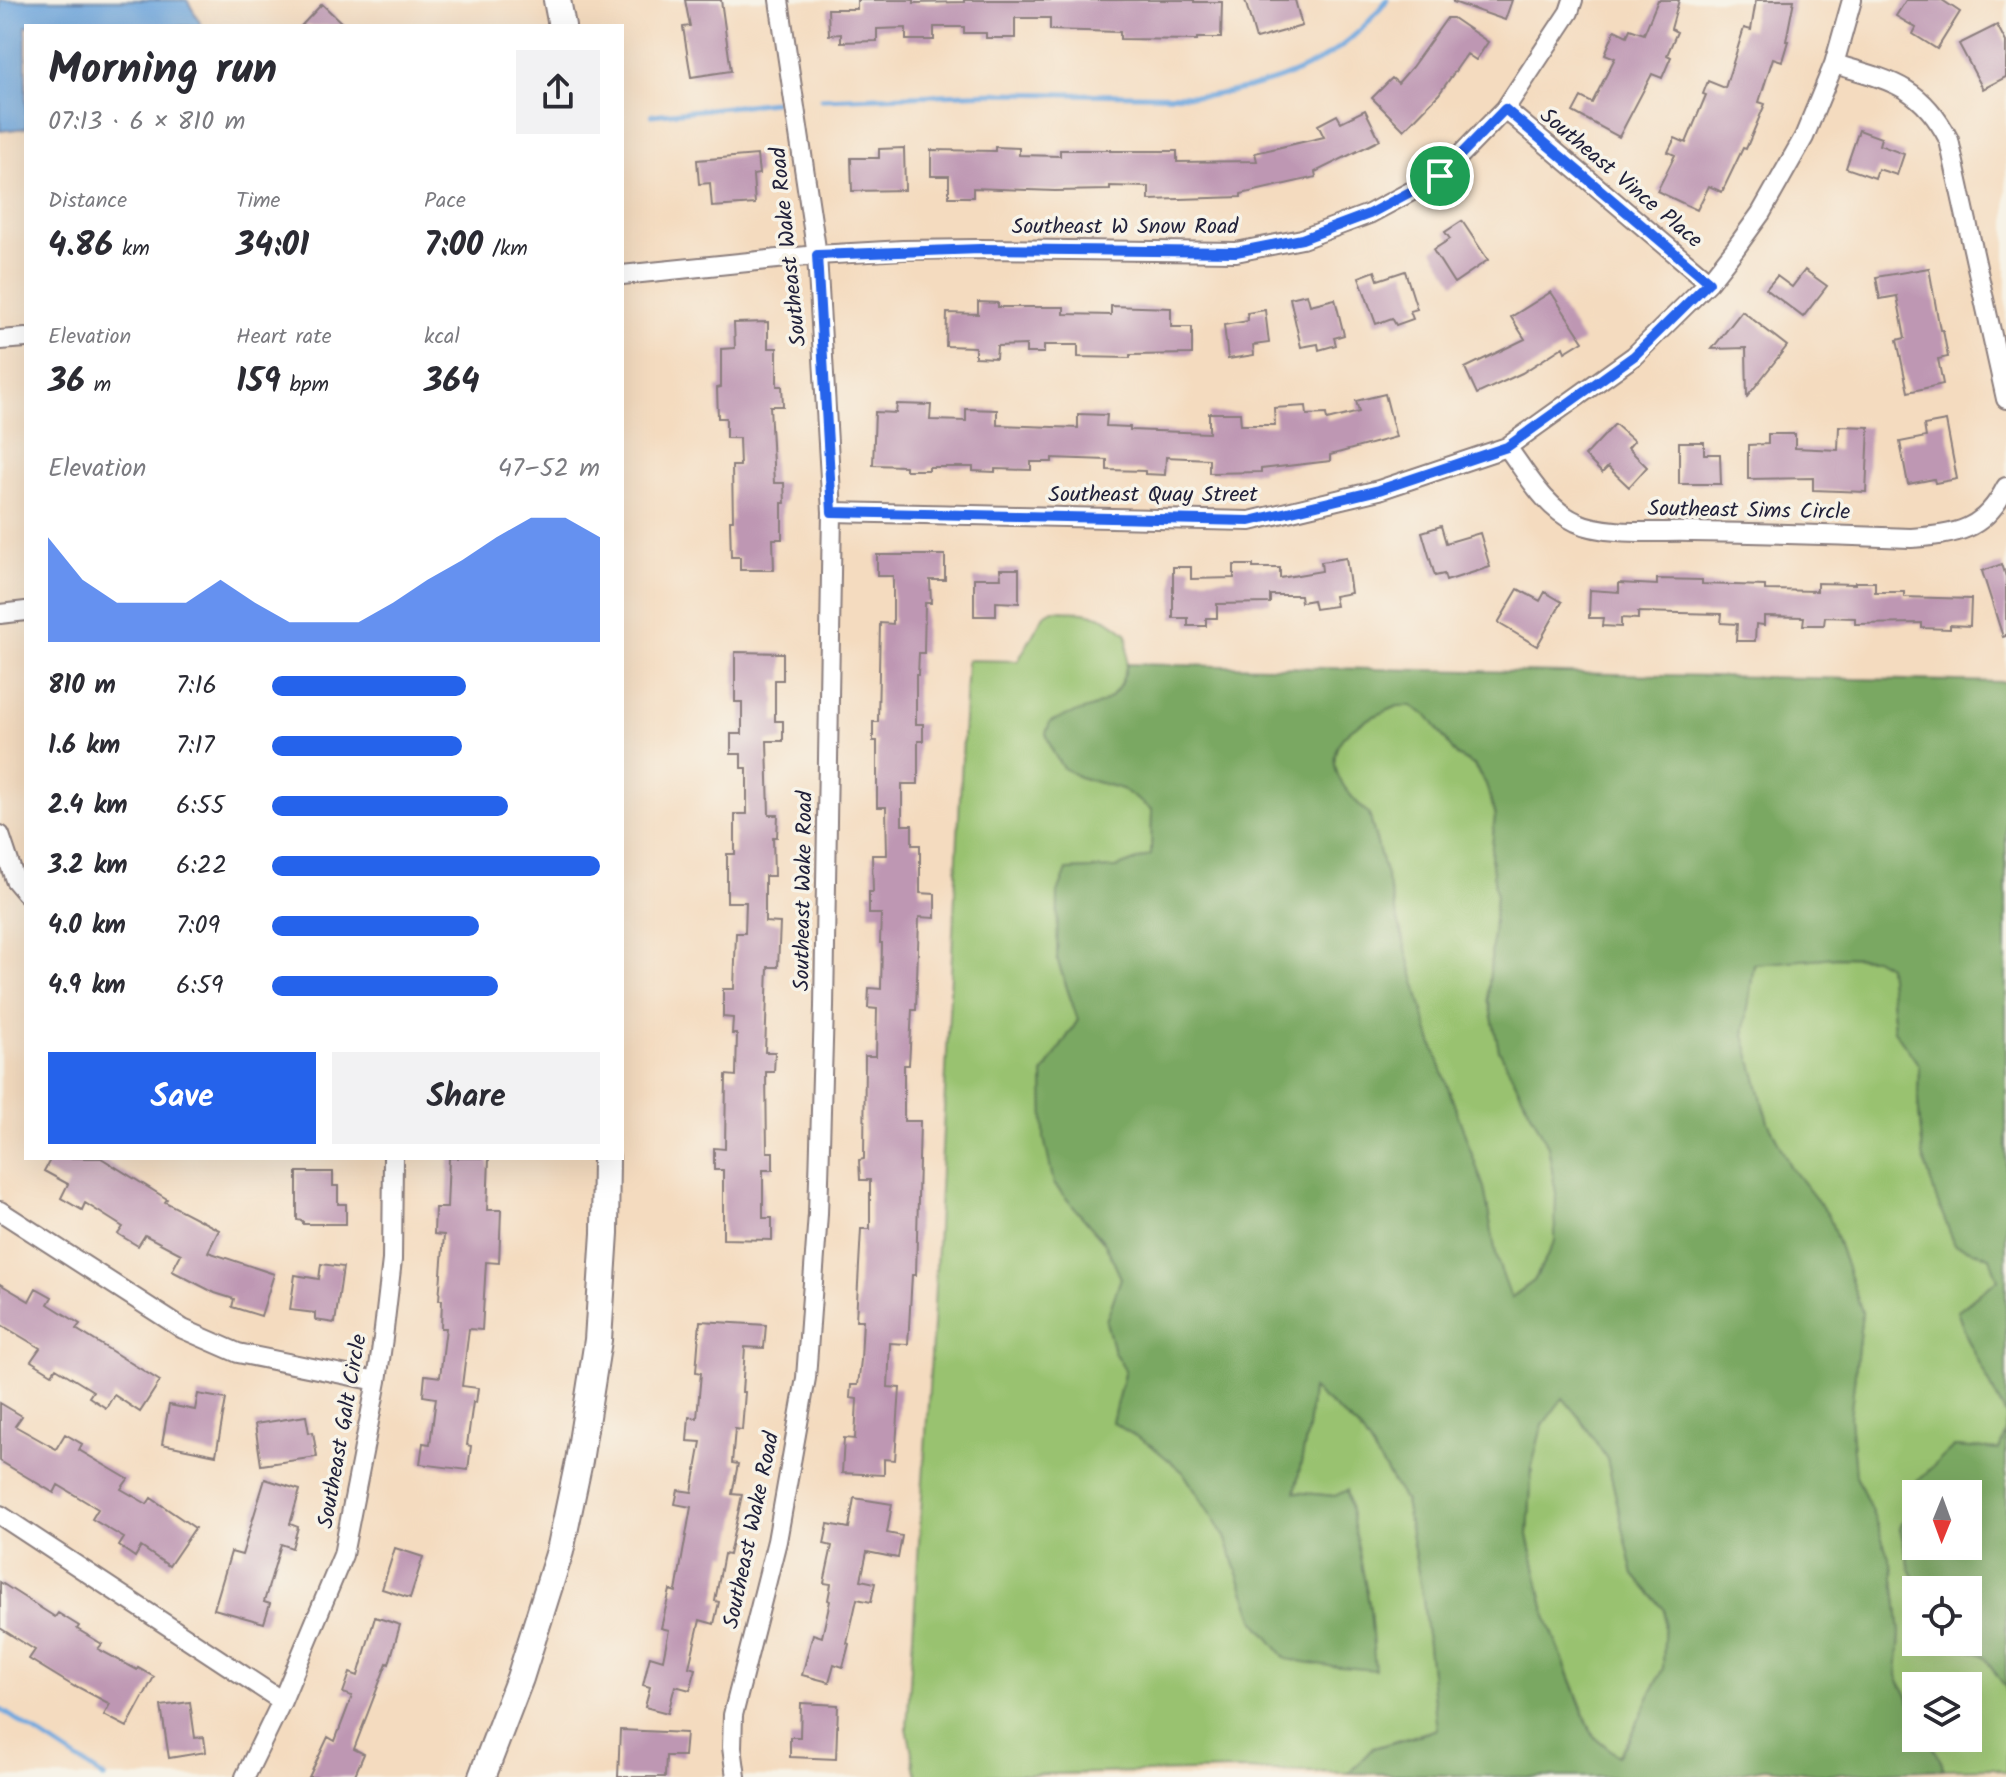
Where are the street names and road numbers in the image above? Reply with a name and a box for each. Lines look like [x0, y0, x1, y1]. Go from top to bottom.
street label: Southeast Vince Place [1531, 100, 1710, 258]
street label: Southeast Wake Road [762, 144, 817, 348]
street label: Southeast W Snow Road [1012, 210, 1239, 245]
street label: Southeast Quay Street [1048, 478, 1258, 513]
street label: Southeast Sims Circle [1647, 492, 1851, 531]
street label: Southeast Wake Road [785, 790, 824, 991]
street label: Southeast Galt Circle [309, 1331, 378, 1531]
street label: Southeast Wake Road [715, 1428, 791, 1632]

